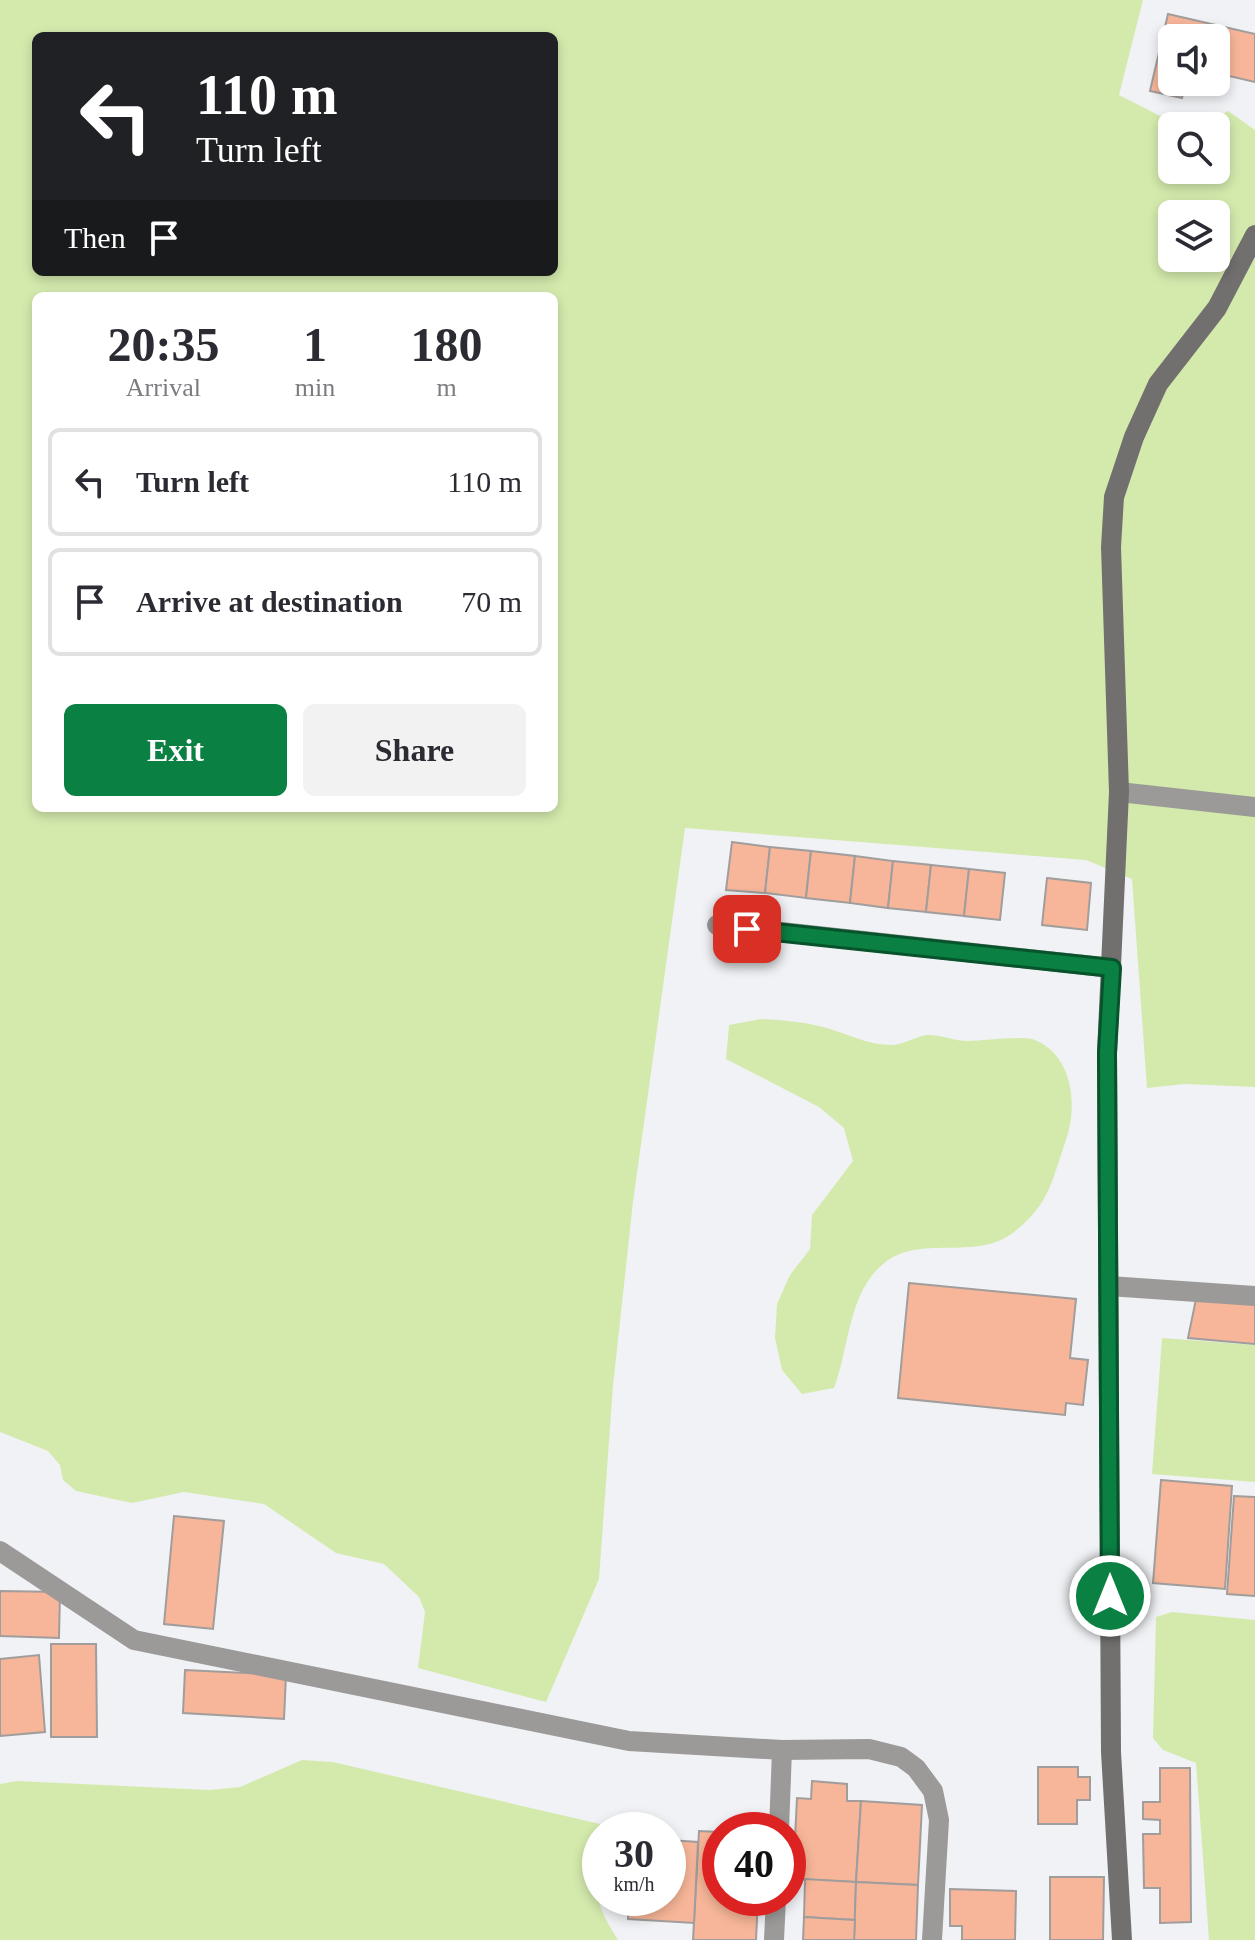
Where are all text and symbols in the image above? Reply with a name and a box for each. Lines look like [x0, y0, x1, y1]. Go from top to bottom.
map controls [1158, 24, 1230, 272]
button: sound [1158, 24, 1230, 96]
icon: left [64, 64, 168, 168]
text: 110 m [196, 64, 338, 126]
button: search [1158, 112, 1230, 184]
text: Turn left [196, 130, 322, 170]
button: layers [1158, 200, 1230, 272]
icon: arrive [142, 216, 186, 260]
text: Then [64, 221, 126, 254]
text: 20:35 [107, 318, 219, 371]
text: 1 [303, 318, 327, 371]
text: 180 [411, 318, 483, 371]
text: Arrival [126, 373, 201, 402]
text: min [295, 373, 335, 402]
text: m [436, 373, 457, 402]
icon: left [68, 460, 112, 504]
text: Turn left [136, 465, 249, 498]
text: 110 m [447, 465, 522, 498]
icon: arrive [68, 580, 112, 624]
text: Arrive at destination [136, 585, 403, 618]
text: 70 m [461, 585, 522, 618]
button: Exit [64, 704, 287, 796]
button: Share [303, 704, 526, 796]
pin [713, 895, 781, 963]
icon: arrive [725, 907, 769, 951]
position arrow [1068, 1554, 1152, 1638]
speed limit sign: 40 [702, 1812, 806, 1916]
text: 30 [614, 1831, 654, 1876]
text: km/h [613, 1873, 655, 1895]

